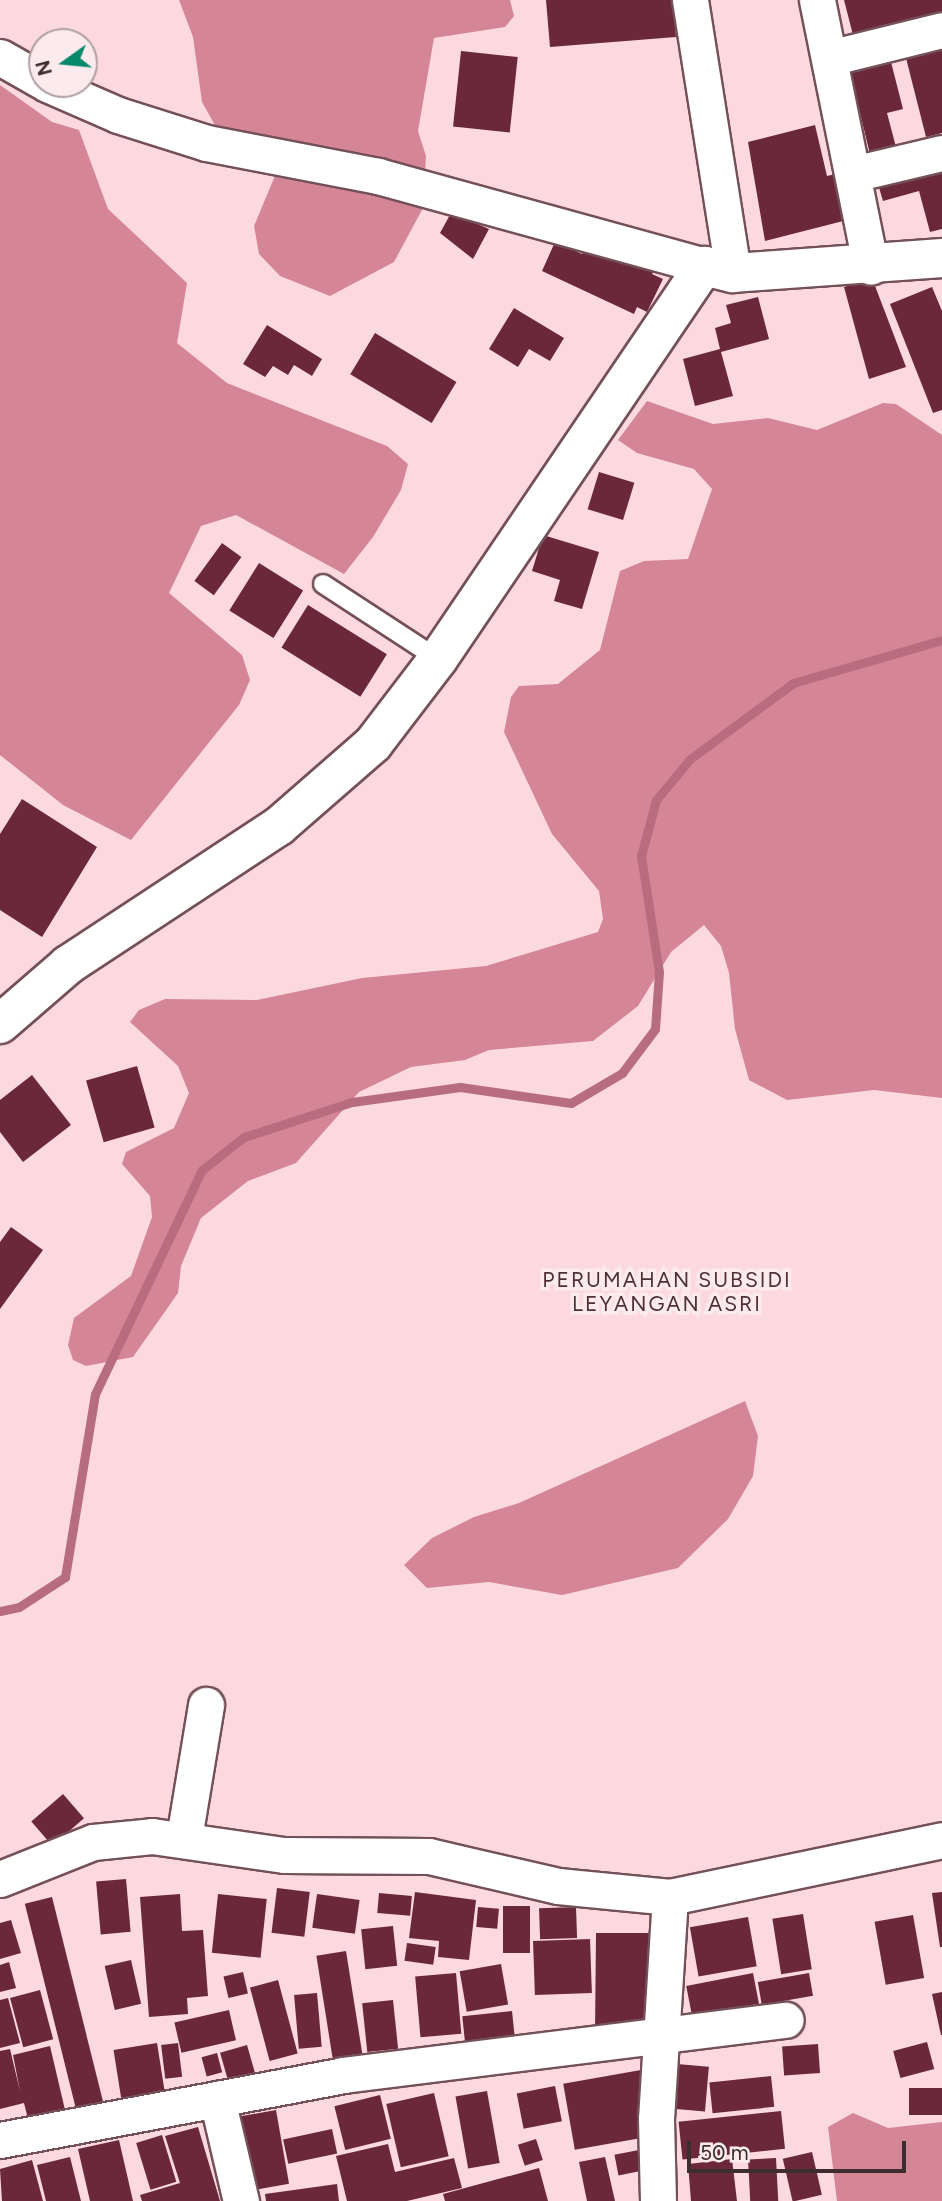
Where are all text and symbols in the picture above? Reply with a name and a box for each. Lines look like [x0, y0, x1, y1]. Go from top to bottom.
north arrow [28, 28, 98, 98]
text: N [31, 58, 57, 78]
district label: PERUMAHAN SUBSIDI LEYANGAN ASRI [544, 1267, 790, 1317]
scale bar [690, 2128, 909, 2172]
text: 50 m [700, 2140, 749, 2165]

